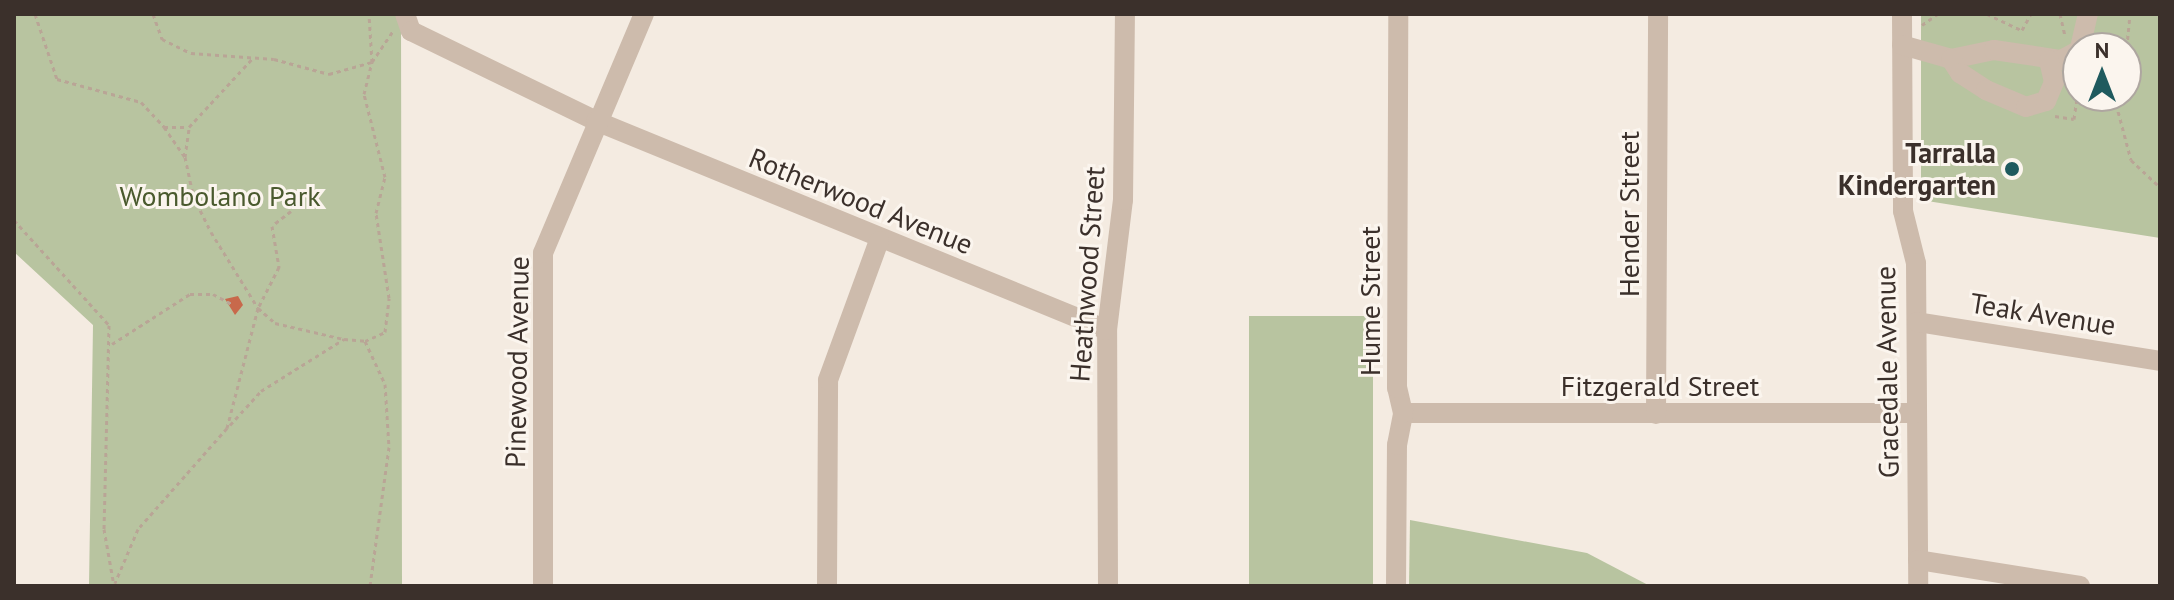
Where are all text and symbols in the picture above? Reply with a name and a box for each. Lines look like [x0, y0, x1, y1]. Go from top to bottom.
north arrow [2062, 32, 2142, 112]
text: N [2095, 36, 2109, 64]
street label: Hender Street [1612, 131, 1646, 297]
place label: Tarralla Kindergarten [1838, 136, 1996, 202]
street label: Rotherwood Avenue [744, 141, 978, 261]
marker: Tarralla Kindergarten [2003, 160, 2021, 178]
street label: Heathwood Street [1063, 165, 1111, 383]
park label: Wombolano Park [119, 179, 321, 213]
street label: Hume Street [1353, 226, 1387, 376]
street label: Pinewood Avenue [498, 255, 536, 469]
street label: Gracedale Avenue [1868, 265, 1906, 479]
street label: Teak Avenue [1967, 286, 2119, 342]
street label: Fitzgerald Street [1561, 369, 1759, 403]

